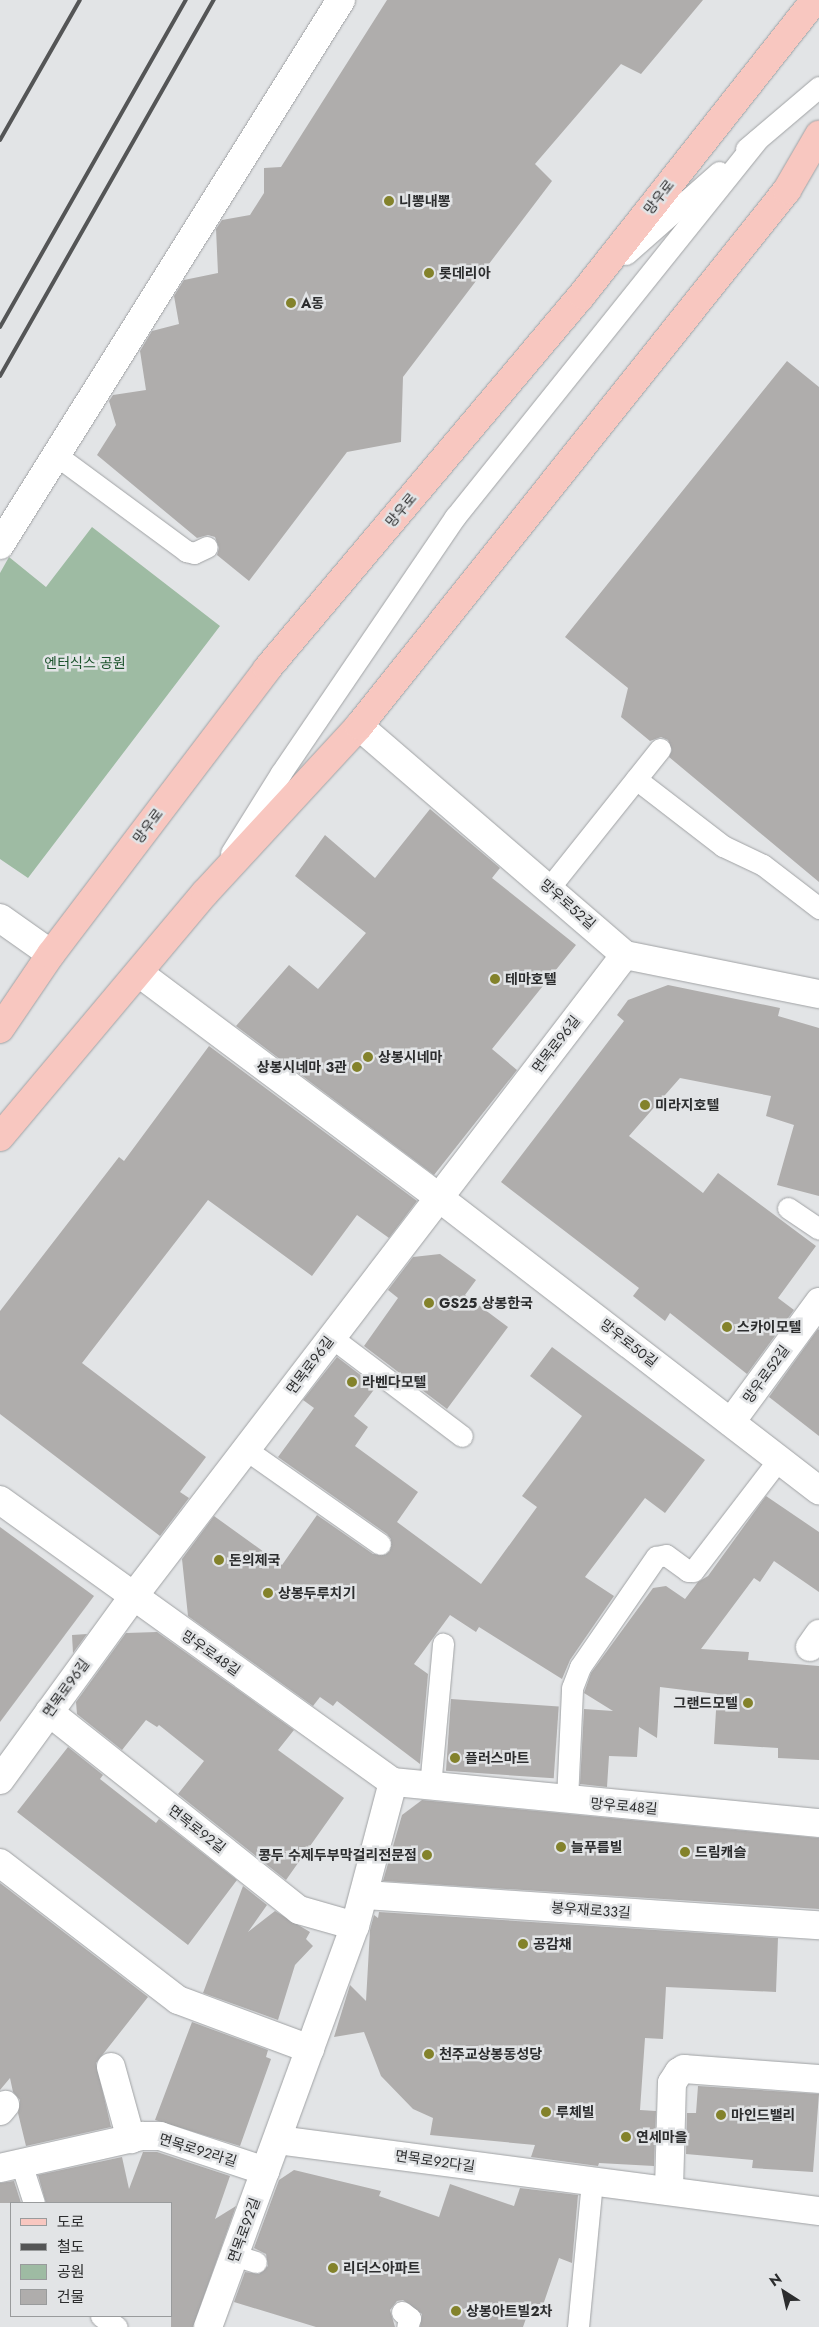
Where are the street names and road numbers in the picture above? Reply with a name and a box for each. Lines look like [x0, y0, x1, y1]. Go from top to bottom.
street label: 망우로 [640, 177, 678, 217]
street label: 망우로 [382, 490, 420, 530]
street label: 망우로 [130, 806, 166, 846]
street label: 망우로52길 [537, 876, 599, 932]
street label: 면목로96길 [529, 1012, 583, 1076]
street label: 망우로50길 [597, 1316, 661, 1370]
street label: 면목로96길 [283, 1333, 337, 1397]
street label: 망우로52길 [739, 1342, 793, 1406]
street label: 망우로48길 [179, 1627, 243, 1679]
street label: 면목로96길 [39, 1656, 93, 1720]
street label: 망우로48길 [590, 1795, 658, 1817]
street label: 면목로92길 [165, 1802, 229, 1856]
street label: 봉우재로33길 [551, 1899, 631, 1921]
street label: 면목로92라길 [157, 2130, 239, 2170]
street label: 면목로92다길 [394, 2147, 476, 2175]
street label: 면목로92길 [225, 2195, 263, 2265]

